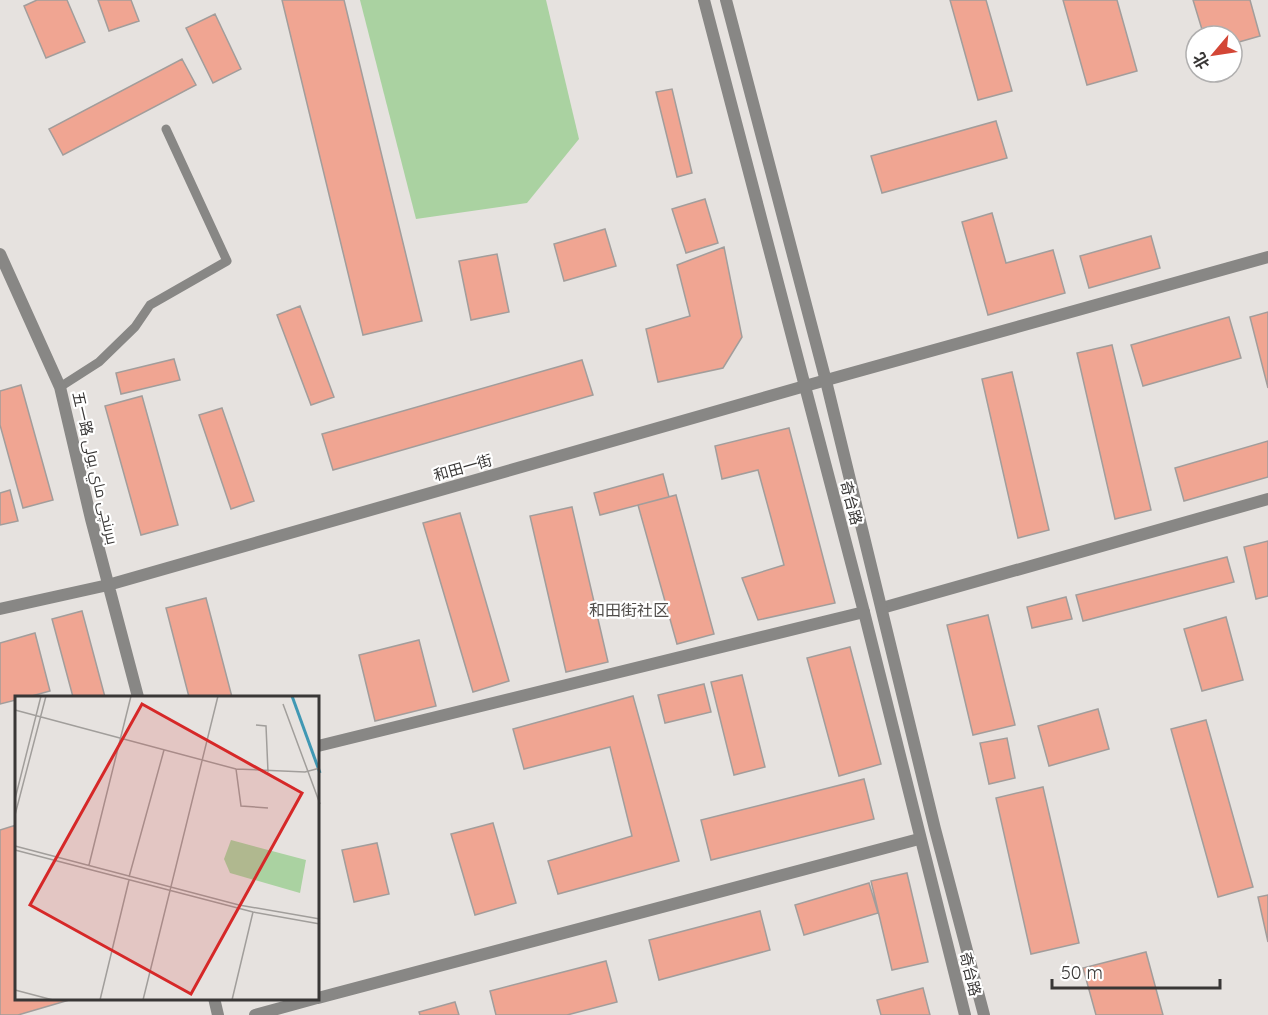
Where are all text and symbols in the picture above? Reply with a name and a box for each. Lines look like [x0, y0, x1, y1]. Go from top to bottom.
north arrow [1184, 24, 1244, 84]
text: 北 [1188, 49, 1214, 73]
street label: 五一路 بىرىنچى ماي يولى [66, 390, 122, 547]
street label: 和田一街 [431, 450, 494, 485]
street label: 奇台路 [836, 479, 866, 527]
district label: 和田街社区 [589, 600, 669, 620]
inset map [15, 696, 320, 1000]
street label: 奇台路 [956, 950, 985, 998]
scale bar [1052, 952, 1220, 990]
text: 50 m [1061, 961, 1103, 984]

